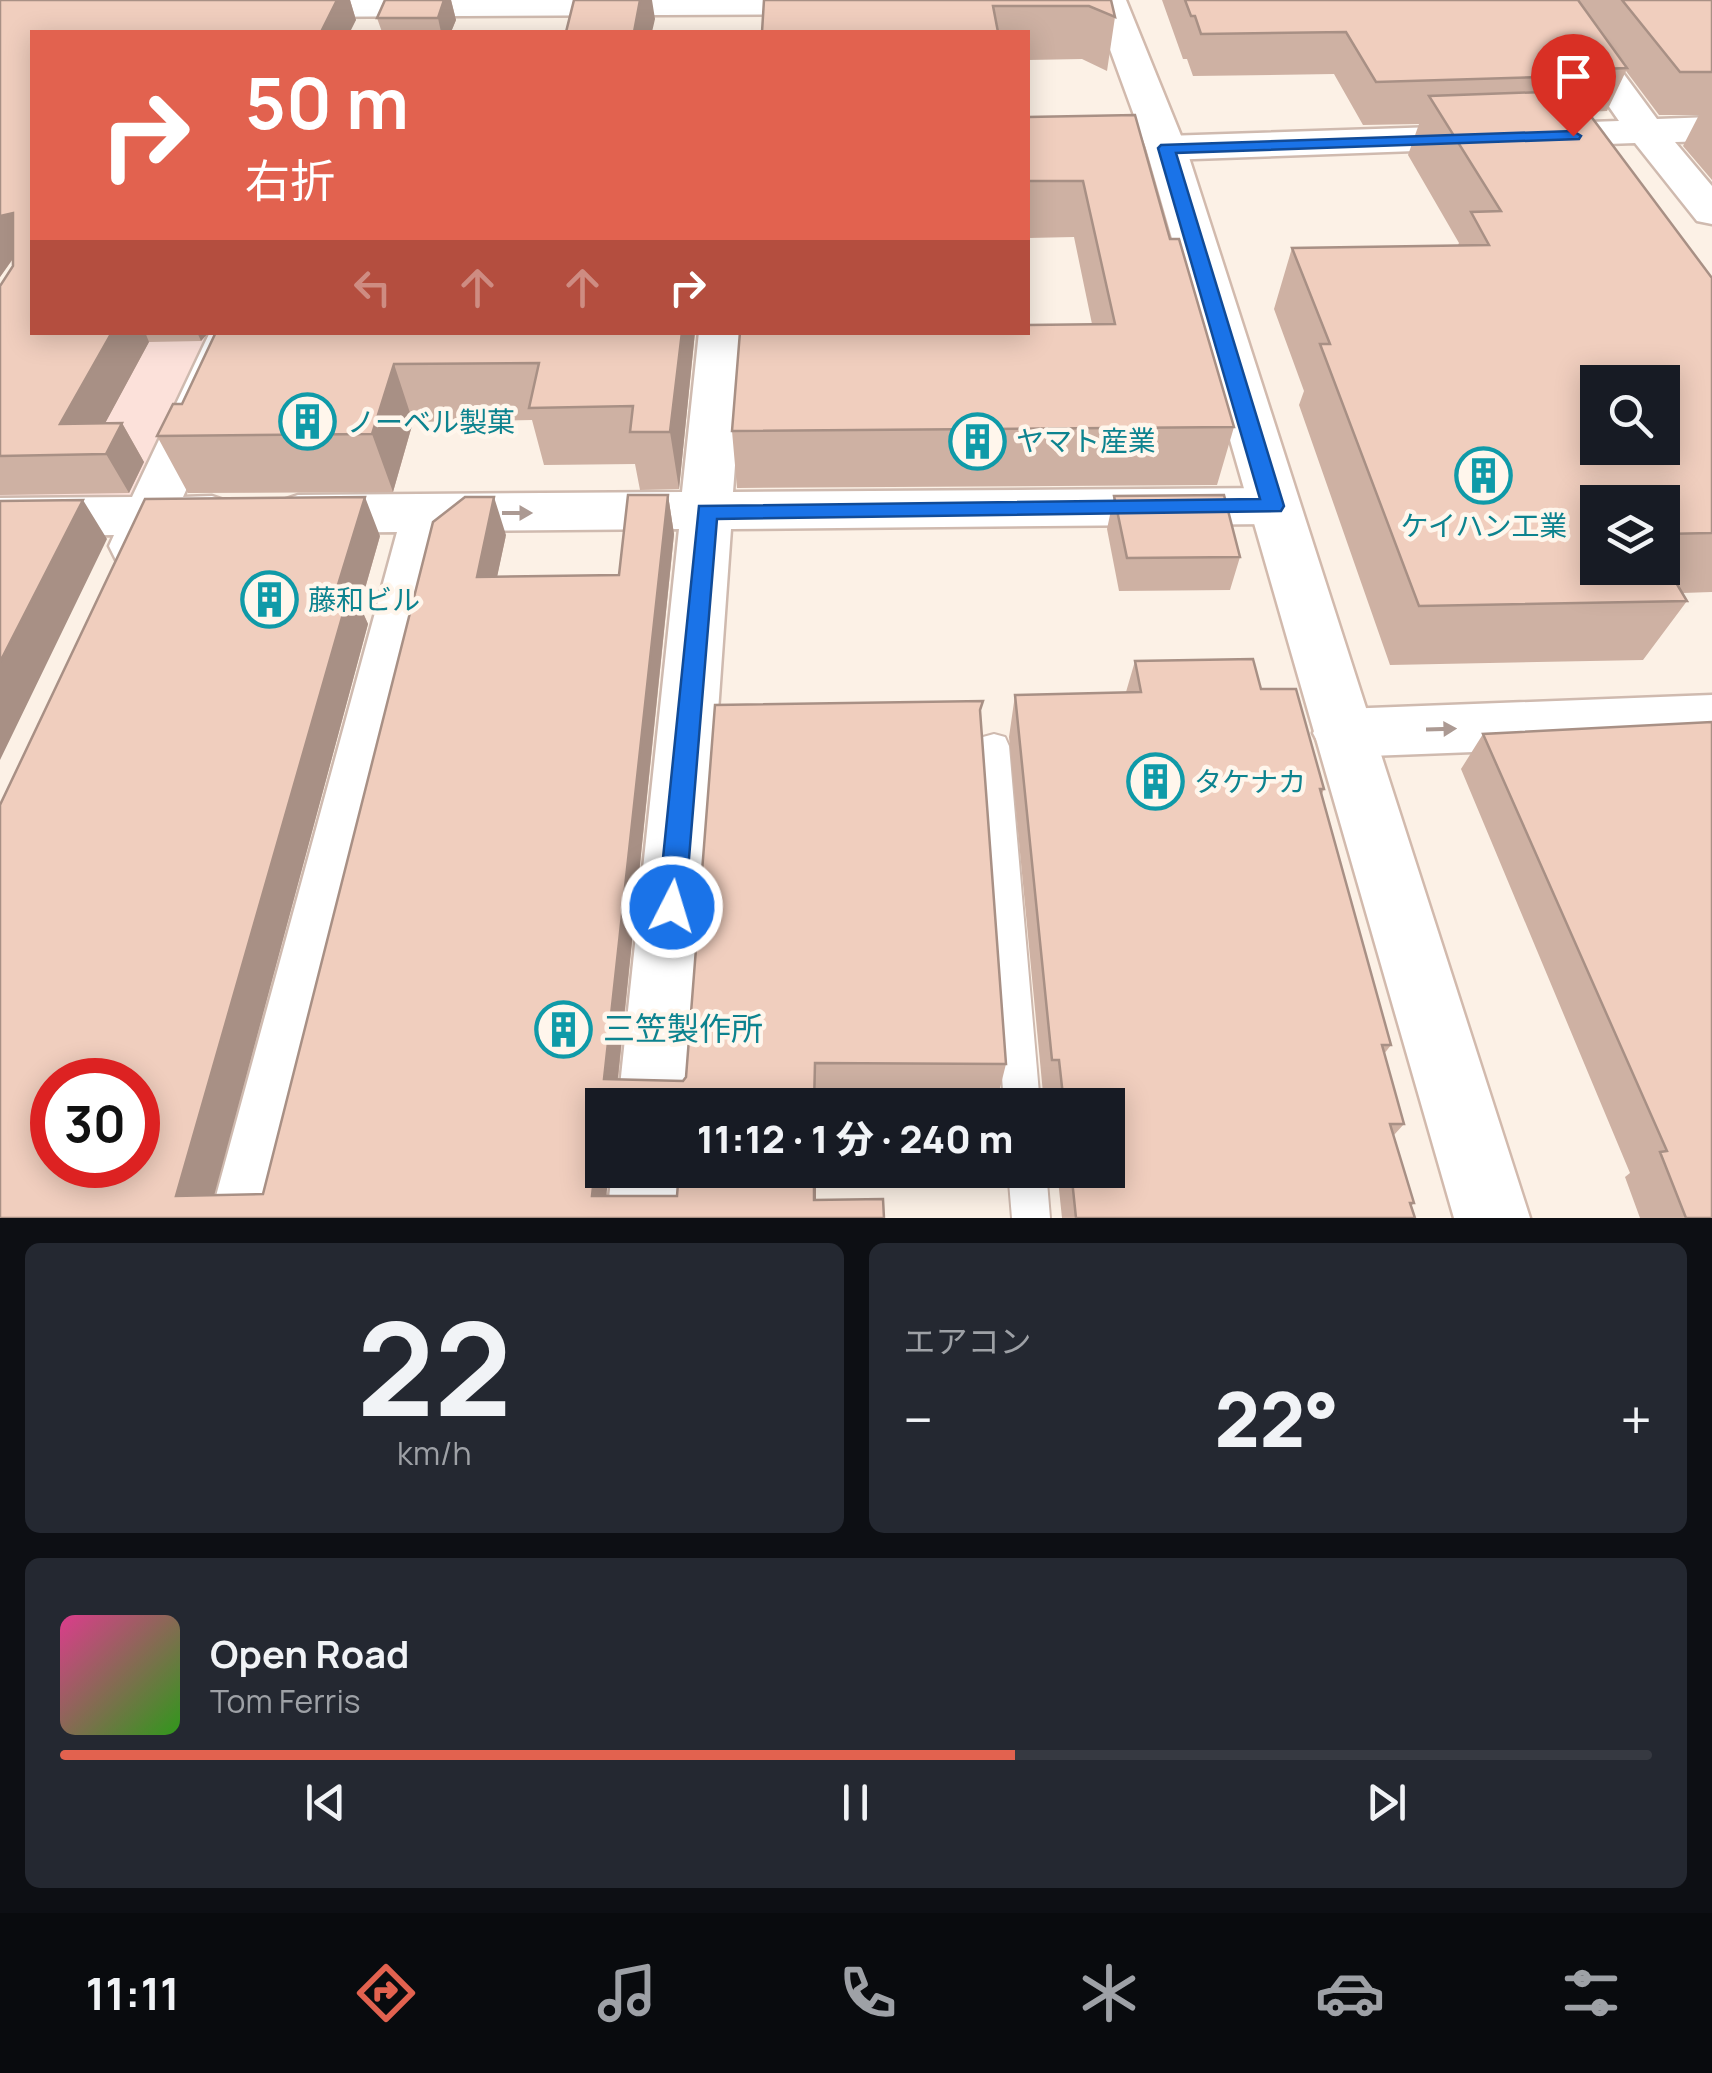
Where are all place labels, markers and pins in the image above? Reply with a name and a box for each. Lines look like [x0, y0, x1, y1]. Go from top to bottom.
pin [1531, 34, 1616, 137]
building icon: ノーベル製菓 [278, 392, 338, 452]
place label: ノーベル製菓 [347, 402, 515, 440]
building icon: ヤマト産業 [947, 411, 1007, 471]
place label: ヤマト産業 [1016, 421, 1156, 459]
building icon: ケイハン工業 [1454, 445, 1514, 505]
place label: ケイハン工業 [1401, 506, 1567, 544]
building icon: 藤和ビル [239, 570, 299, 630]
place label: 藤和ビル [308, 580, 420, 618]
building icon: タケナカ [1125, 752, 1185, 812]
place label: タケナカ [1194, 762, 1306, 800]
building icon: 三笠製作所 [534, 999, 594, 1059]
place label: 三笠製作所 [603, 1006, 763, 1050]

